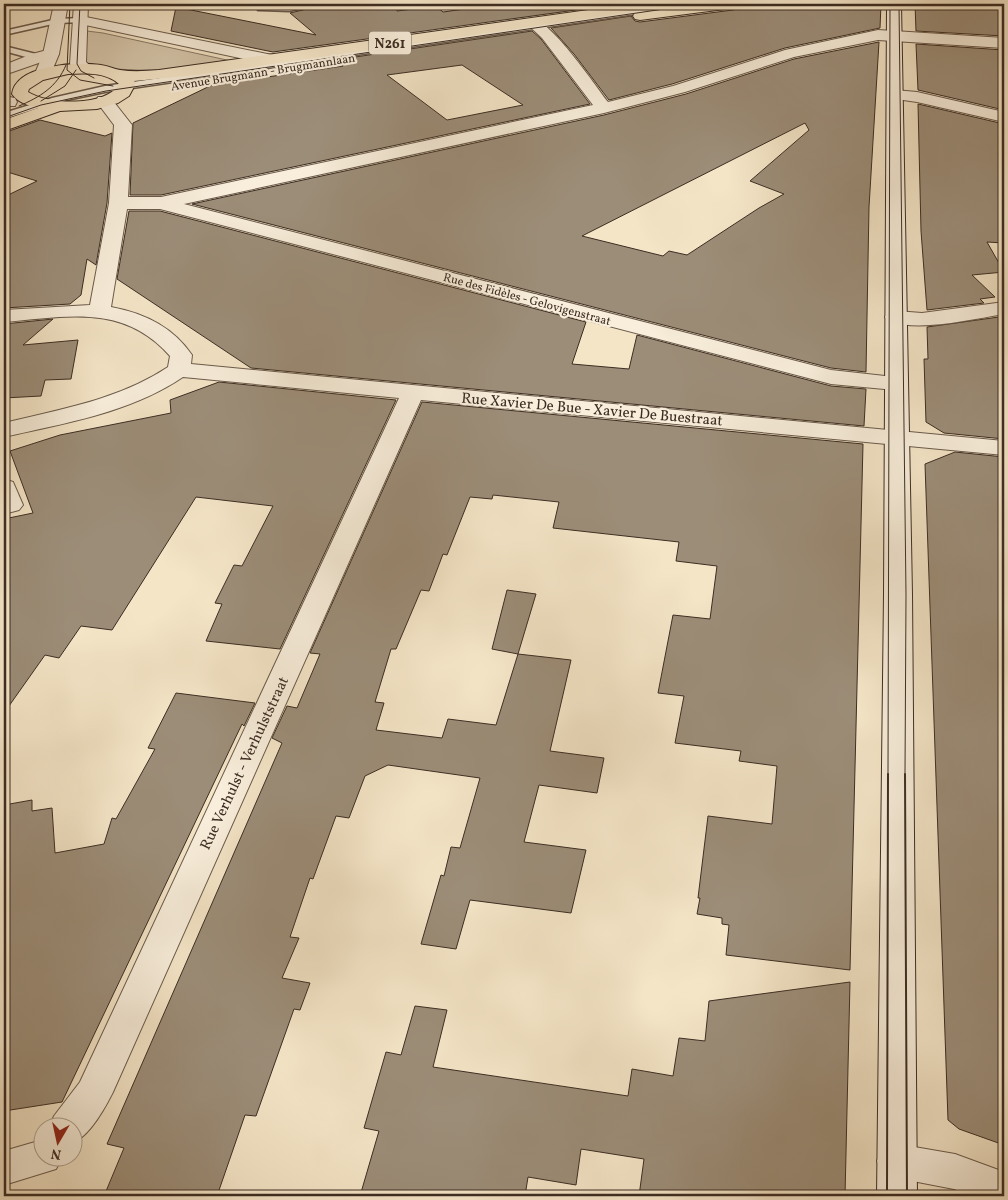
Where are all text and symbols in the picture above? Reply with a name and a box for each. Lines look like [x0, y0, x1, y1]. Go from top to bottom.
road number: N261 [369, 32, 411, 54]
street label: Avenue Brugmann - Brugmannlaan [170, 51, 356, 95]
street label: Rue des Fidèles - Gelovigenstraat [441, 270, 612, 330]
street label: Rue Xavier De Bue - Xavier De Buestraat [460, 389, 723, 432]
street label: Rue Verhulst - Verhulststraat [196, 673, 295, 854]
north arrow [32, 1118, 82, 1168]
text: N [50, 1143, 63, 1164]

